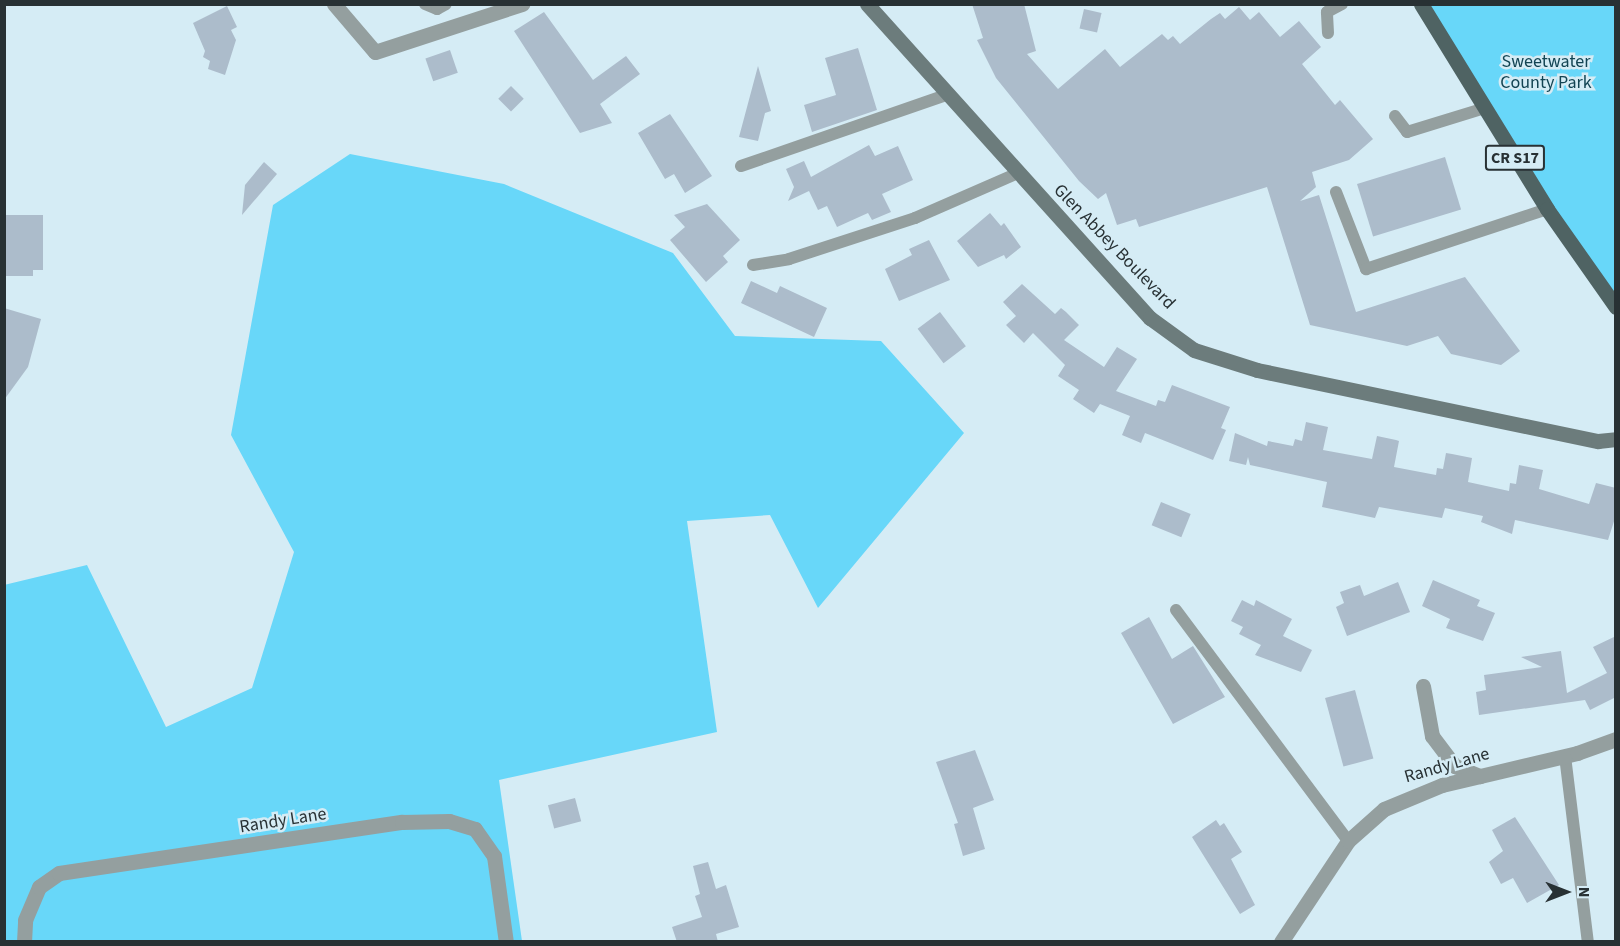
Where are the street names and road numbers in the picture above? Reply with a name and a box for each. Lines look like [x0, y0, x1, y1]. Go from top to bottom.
road number: CR S17 [1484, 145, 1546, 171]
street label: Glen Abbey Boulevard [1049, 180, 1179, 314]
street label: Randy Lane [1402, 744, 1492, 788]
street label: Randy Lane [238, 803, 328, 839]

